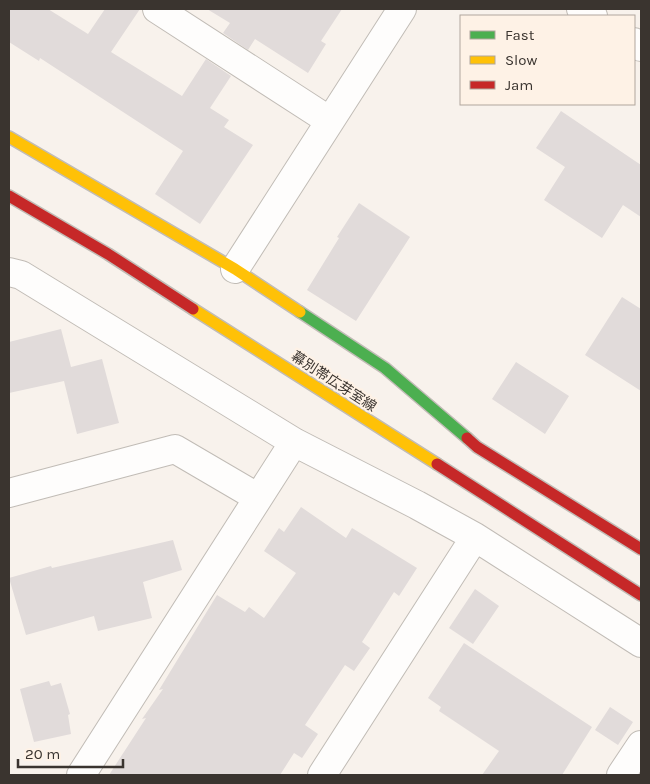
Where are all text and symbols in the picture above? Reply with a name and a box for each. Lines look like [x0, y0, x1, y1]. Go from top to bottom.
legend [460, 15, 635, 105]
text: Fast [505, 26, 535, 44]
text: Slow [505, 51, 537, 69]
text: Jam [505, 76, 533, 94]
street label: 幕別帯広芽室線 [288, 348, 379, 415]
scale bar [18, 736, 122, 768]
text: 20 m [25, 745, 60, 763]

